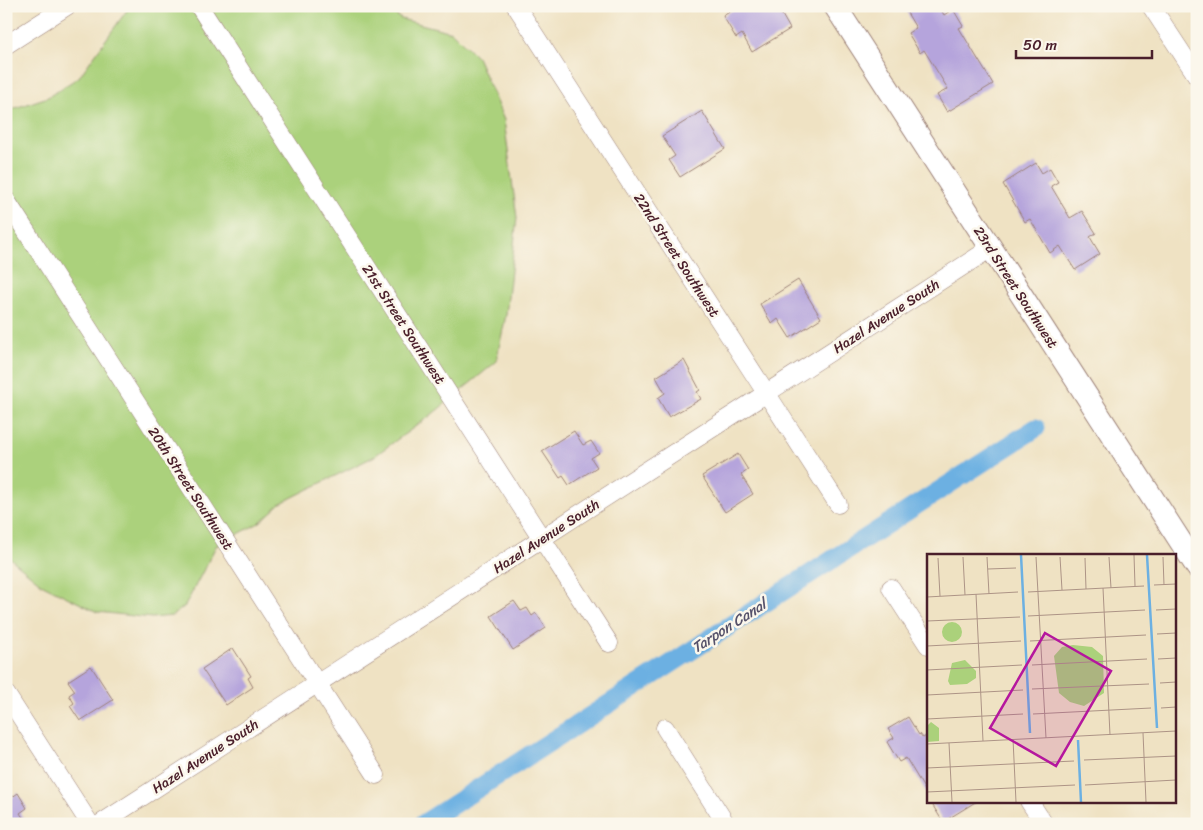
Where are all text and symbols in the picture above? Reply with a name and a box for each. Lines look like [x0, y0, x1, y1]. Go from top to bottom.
scale bar [1016, 28, 1152, 60]
text: 50 m [1023, 32, 1058, 58]
street label: 22nd Street Southwest [627, 188, 726, 322]
street label: 23rd Street Southwest [966, 221, 1065, 354]
street label: 21st Street Southwest [355, 259, 452, 390]
street label: Hazel Avenue South [828, 272, 945, 361]
street label: 20th Street Southwest [141, 421, 240, 555]
street label: Hazel Avenue South [488, 492, 605, 581]
inset map [927, 554, 1176, 802]
water label: Tarpon Canal [686, 590, 775, 660]
street label: Hazel Avenue South [147, 712, 264, 801]

